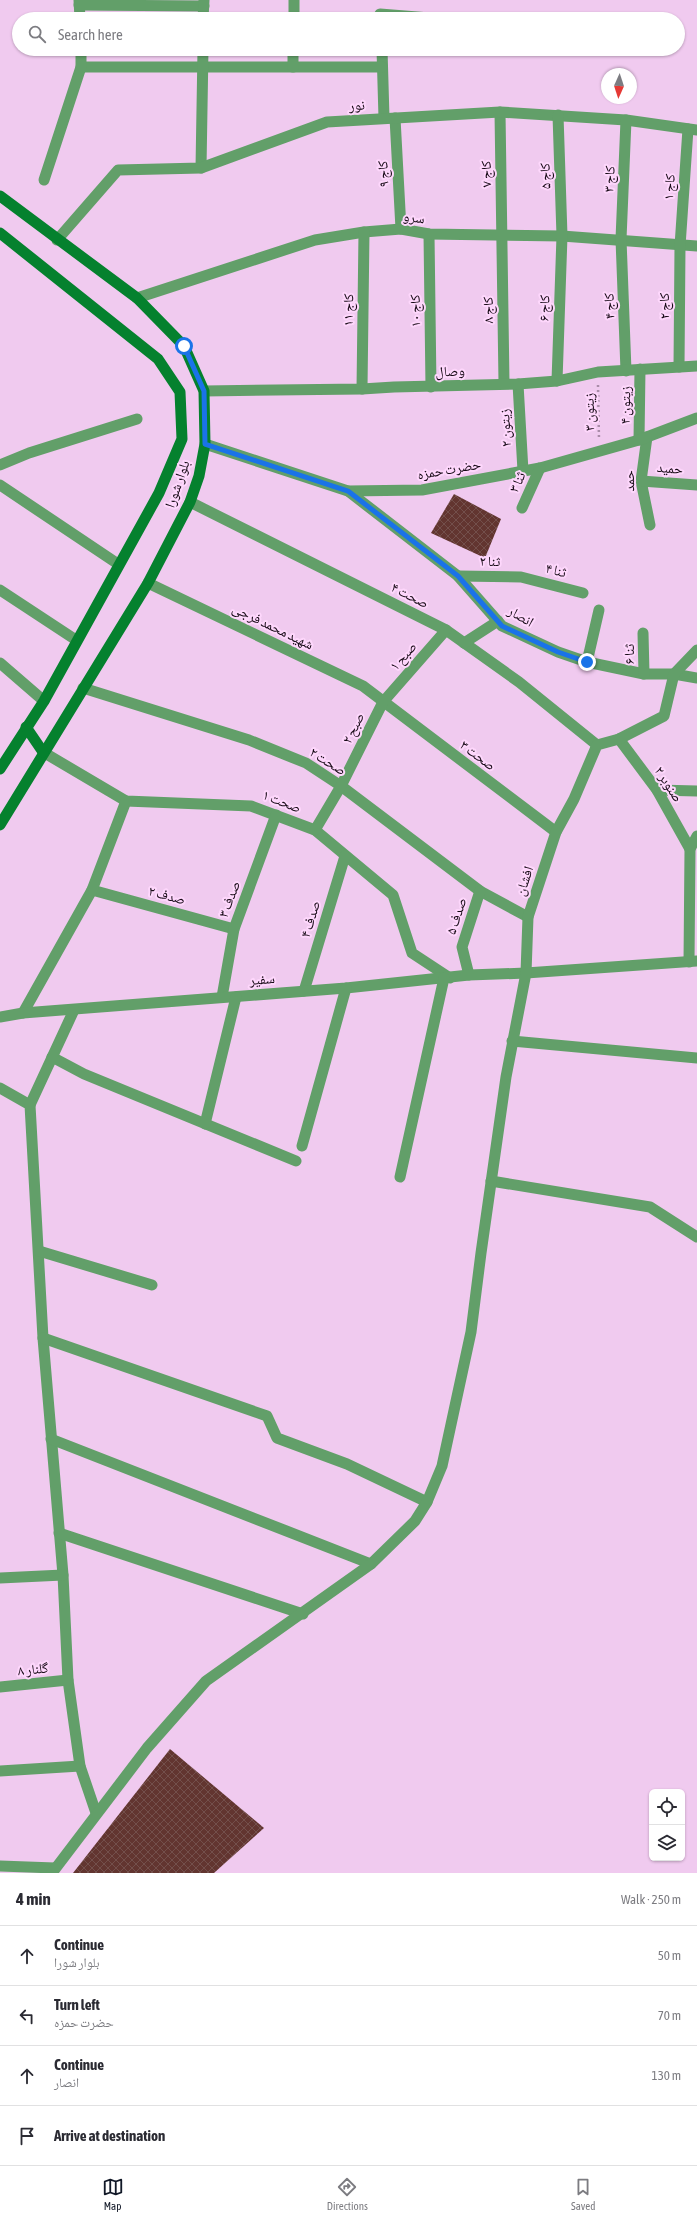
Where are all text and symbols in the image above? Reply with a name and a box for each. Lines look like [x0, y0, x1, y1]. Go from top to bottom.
search box [12, 12, 685, 56]
icon: search [26, 23, 48, 45]
text: Search here [58, 26, 123, 43]
north arrow [601, 68, 637, 104]
street label: نور [348, 97, 366, 114]
street label: کاج ۹ [374, 160, 394, 188]
street label: کاج ۷ [478, 160, 496, 187]
street label: کاج ۵ [537, 162, 555, 190]
street label: کاج ۳ [600, 165, 620, 193]
street label: کاج ۱ [660, 173, 680, 201]
street label: سرو [402, 208, 426, 227]
street label: کاج ۴ [601, 292, 619, 320]
street label: کاج ۱۱ [340, 293, 358, 327]
street label: کاج ۲ [656, 293, 674, 319]
street label: کاج ۱۰ [407, 294, 425, 328]
street label: کاج ۶ [536, 294, 554, 322]
street label: کاج ۸ [480, 296, 498, 323]
route start [175, 337, 193, 355]
street label: وصال [435, 362, 465, 381]
street label: زیتون ۴ [617, 386, 634, 424]
street label: زیتون ۳ [581, 393, 598, 431]
street label: زیتون ۲ [496, 408, 515, 448]
street label: حضرت حمزه [416, 456, 482, 483]
street label: بلوار شورا [161, 458, 194, 510]
street label: حمید [656, 459, 684, 477]
street label: ثنا ۳ [505, 469, 529, 495]
street label: حمد [621, 470, 637, 492]
street label: ثنا ۲ [480, 553, 501, 569]
street label: ثنا ۴ [544, 560, 568, 580]
street label: صحت ۴ [389, 579, 431, 611]
street label: شهید محمد فرجی [229, 599, 316, 653]
street label: انصار [504, 602, 537, 631]
street label: صبح ۱ [386, 638, 421, 675]
street label: ثنا ۶ [621, 643, 637, 664]
route end [578, 653, 596, 671]
street label: صبح ۲ [339, 710, 369, 747]
street label: صحت ۳ [457, 737, 499, 773]
street label: صحت ۲ [307, 744, 349, 778]
street label: صنوبر ۲ [651, 763, 686, 805]
street label: صحت ۱ [260, 786, 304, 816]
street label: افشان [512, 864, 537, 898]
street label: صدف ۳ [215, 879, 243, 919]
street label: صدف ۲ [147, 882, 187, 908]
street label: صدف ۵ [443, 896, 469, 936]
street label: صدف ۴ [297, 899, 323, 939]
street label: سفیر [248, 970, 275, 989]
street label: گلنار ۸ [17, 1659, 49, 1680]
map controls [649, 1789, 685, 1861]
button: locate [649, 1789, 685, 1825]
button: layers [649, 1825, 685, 1861]
text: 4 min [16, 1889, 51, 1909]
text: Walk · 250 m [621, 1892, 681, 1907]
text: Continue [54, 1936, 104, 1953]
icon: ahead [16, 1945, 38, 1967]
text: 50 m [658, 1948, 681, 1963]
text: بلوار شورا [54, 1955, 100, 1970]
text: Turn left [54, 1996, 100, 2013]
icon: left [16, 2005, 38, 2027]
text: 70 m [658, 2008, 681, 2023]
text: حضرت حمزه [54, 2015, 114, 2030]
text: Continue [54, 2056, 104, 2073]
icon: ahead [16, 2065, 38, 2087]
text: 130 m [652, 2068, 681, 2083]
text: انصار [54, 2075, 79, 2090]
icon: arrive [16, 2125, 38, 2147]
text: Arrive at destination [54, 2127, 165, 2144]
tab: Map [102, 2176, 124, 2212]
tab: Directions [327, 2176, 368, 2212]
tab: Saved [571, 2176, 595, 2212]

